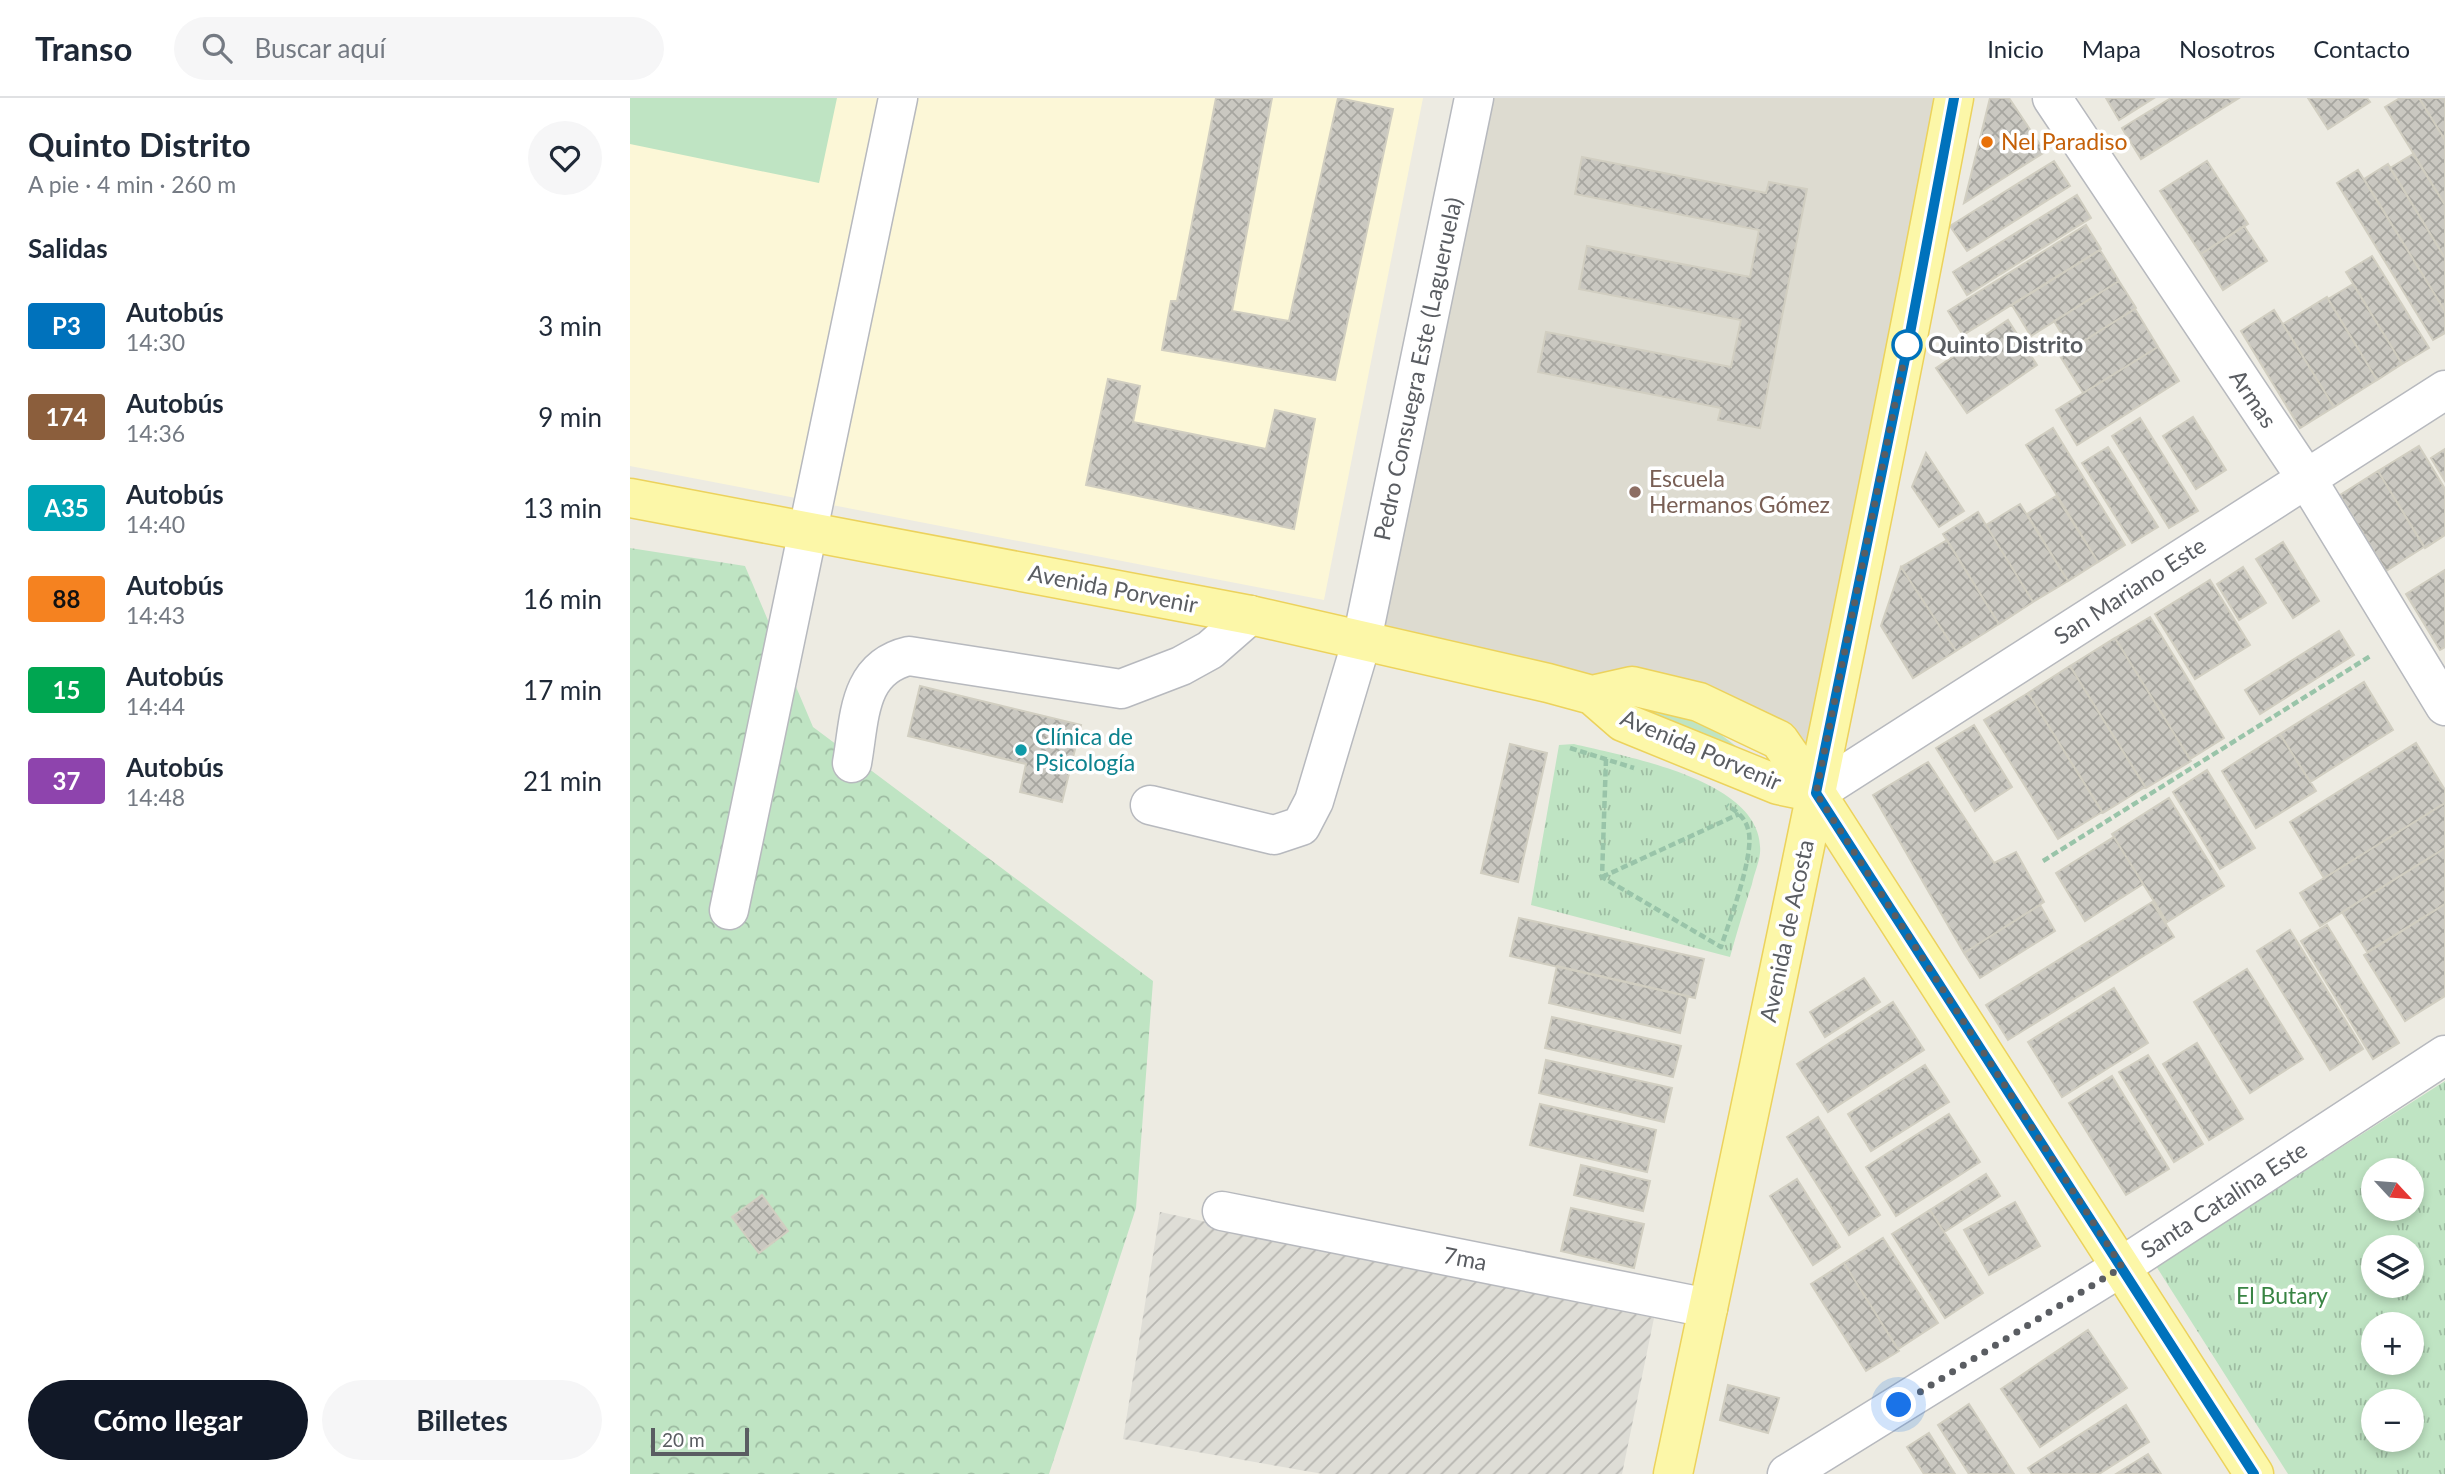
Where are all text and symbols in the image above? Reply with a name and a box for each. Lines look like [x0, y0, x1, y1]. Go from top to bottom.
search box [174, 17, 664, 80]
text: Transo [35, 28, 132, 68]
icon: search [198, 29, 236, 67]
text: Buscar aquí [254, 32, 386, 64]
text: Inicio [1987, 34, 2044, 63]
text: Mapa [2082, 34, 2141, 63]
text: Nosotros [2179, 34, 2275, 63]
text: Contacto [2313, 34, 2410, 63]
button: heart [528, 121, 602, 195]
text: Quinto Distrito [28, 124, 251, 164]
place label: Nel Paradiso [2001, 127, 2128, 155]
marker: Nel Paradiso [1979, 134, 1995, 150]
text: A pie · 4 min · 260 m [28, 170, 236, 198]
street label: Pedro Consuegra Este (Lagueruela) [1367, 195, 1467, 543]
text: Salidas [28, 232, 108, 264]
text: Autobús [126, 296, 224, 328]
text: 3 min [538, 310, 602, 342]
text: P3 [52, 311, 81, 340]
text: 14:30 [126, 328, 185, 356]
marker: Quinto Distrito [1892, 330, 1922, 360]
place label: Quinto Distrito [1928, 330, 2083, 358]
street label: Armas [2224, 364, 2283, 433]
text: Autobús [126, 387, 224, 419]
text: 9 min [538, 401, 602, 433]
text: 174 [46, 402, 87, 431]
text: 14:36 [126, 419, 185, 447]
place label: Escuela Hermanos Gómez [1649, 464, 1830, 518]
text: Autobús [126, 478, 224, 510]
marker: Escuela Hermanos Gómez [1627, 484, 1643, 500]
text: 13 min [523, 492, 602, 524]
text: A35 [44, 493, 89, 522]
text: 14:40 [126, 510, 185, 538]
street label: San Mariano Este [2048, 531, 2211, 650]
street label: Avenida Porvenir [1026, 558, 1201, 618]
text: Autobús [126, 569, 224, 601]
text: 16 min [523, 583, 602, 615]
text: 88 [53, 584, 80, 613]
text: 14:43 [126, 601, 185, 629]
text: Autobús [126, 660, 224, 692]
text: 17 min [523, 674, 602, 706]
text: 15 [53, 675, 80, 704]
text: 14:44 [126, 692, 185, 720]
street label: Avenida Porvenir [1617, 703, 1787, 796]
place label: Clínica de Psicología [1035, 722, 1135, 776]
marker: Clínica de Psicología [1013, 742, 1029, 758]
text: Autobús [126, 751, 224, 783]
text: 21 min [523, 765, 602, 797]
text: 37 [53, 766, 80, 795]
text: 14:48 [126, 783, 185, 811]
street label: Avenida de Acosta [1753, 837, 1819, 1025]
street label: Santa Catalina Este [2135, 1135, 2312, 1263]
north arrow [2361, 1158, 2424, 1222]
map controls [2361, 1158, 2424, 1452]
button: layers [2361, 1235, 2424, 1298]
street label: 7ma [1441, 1240, 1489, 1276]
park label: El Butary [2236, 1281, 2328, 1309]
button: + [2361, 1312, 2424, 1375]
button: Cómo llegar [28, 1380, 308, 1460]
button: Billetes [322, 1380, 602, 1460]
your location [1881, 1387, 1916, 1422]
button: − [2361, 1389, 2424, 1452]
scale bar [651, 1425, 749, 1457]
text: 20 m [662, 1428, 705, 1451]

